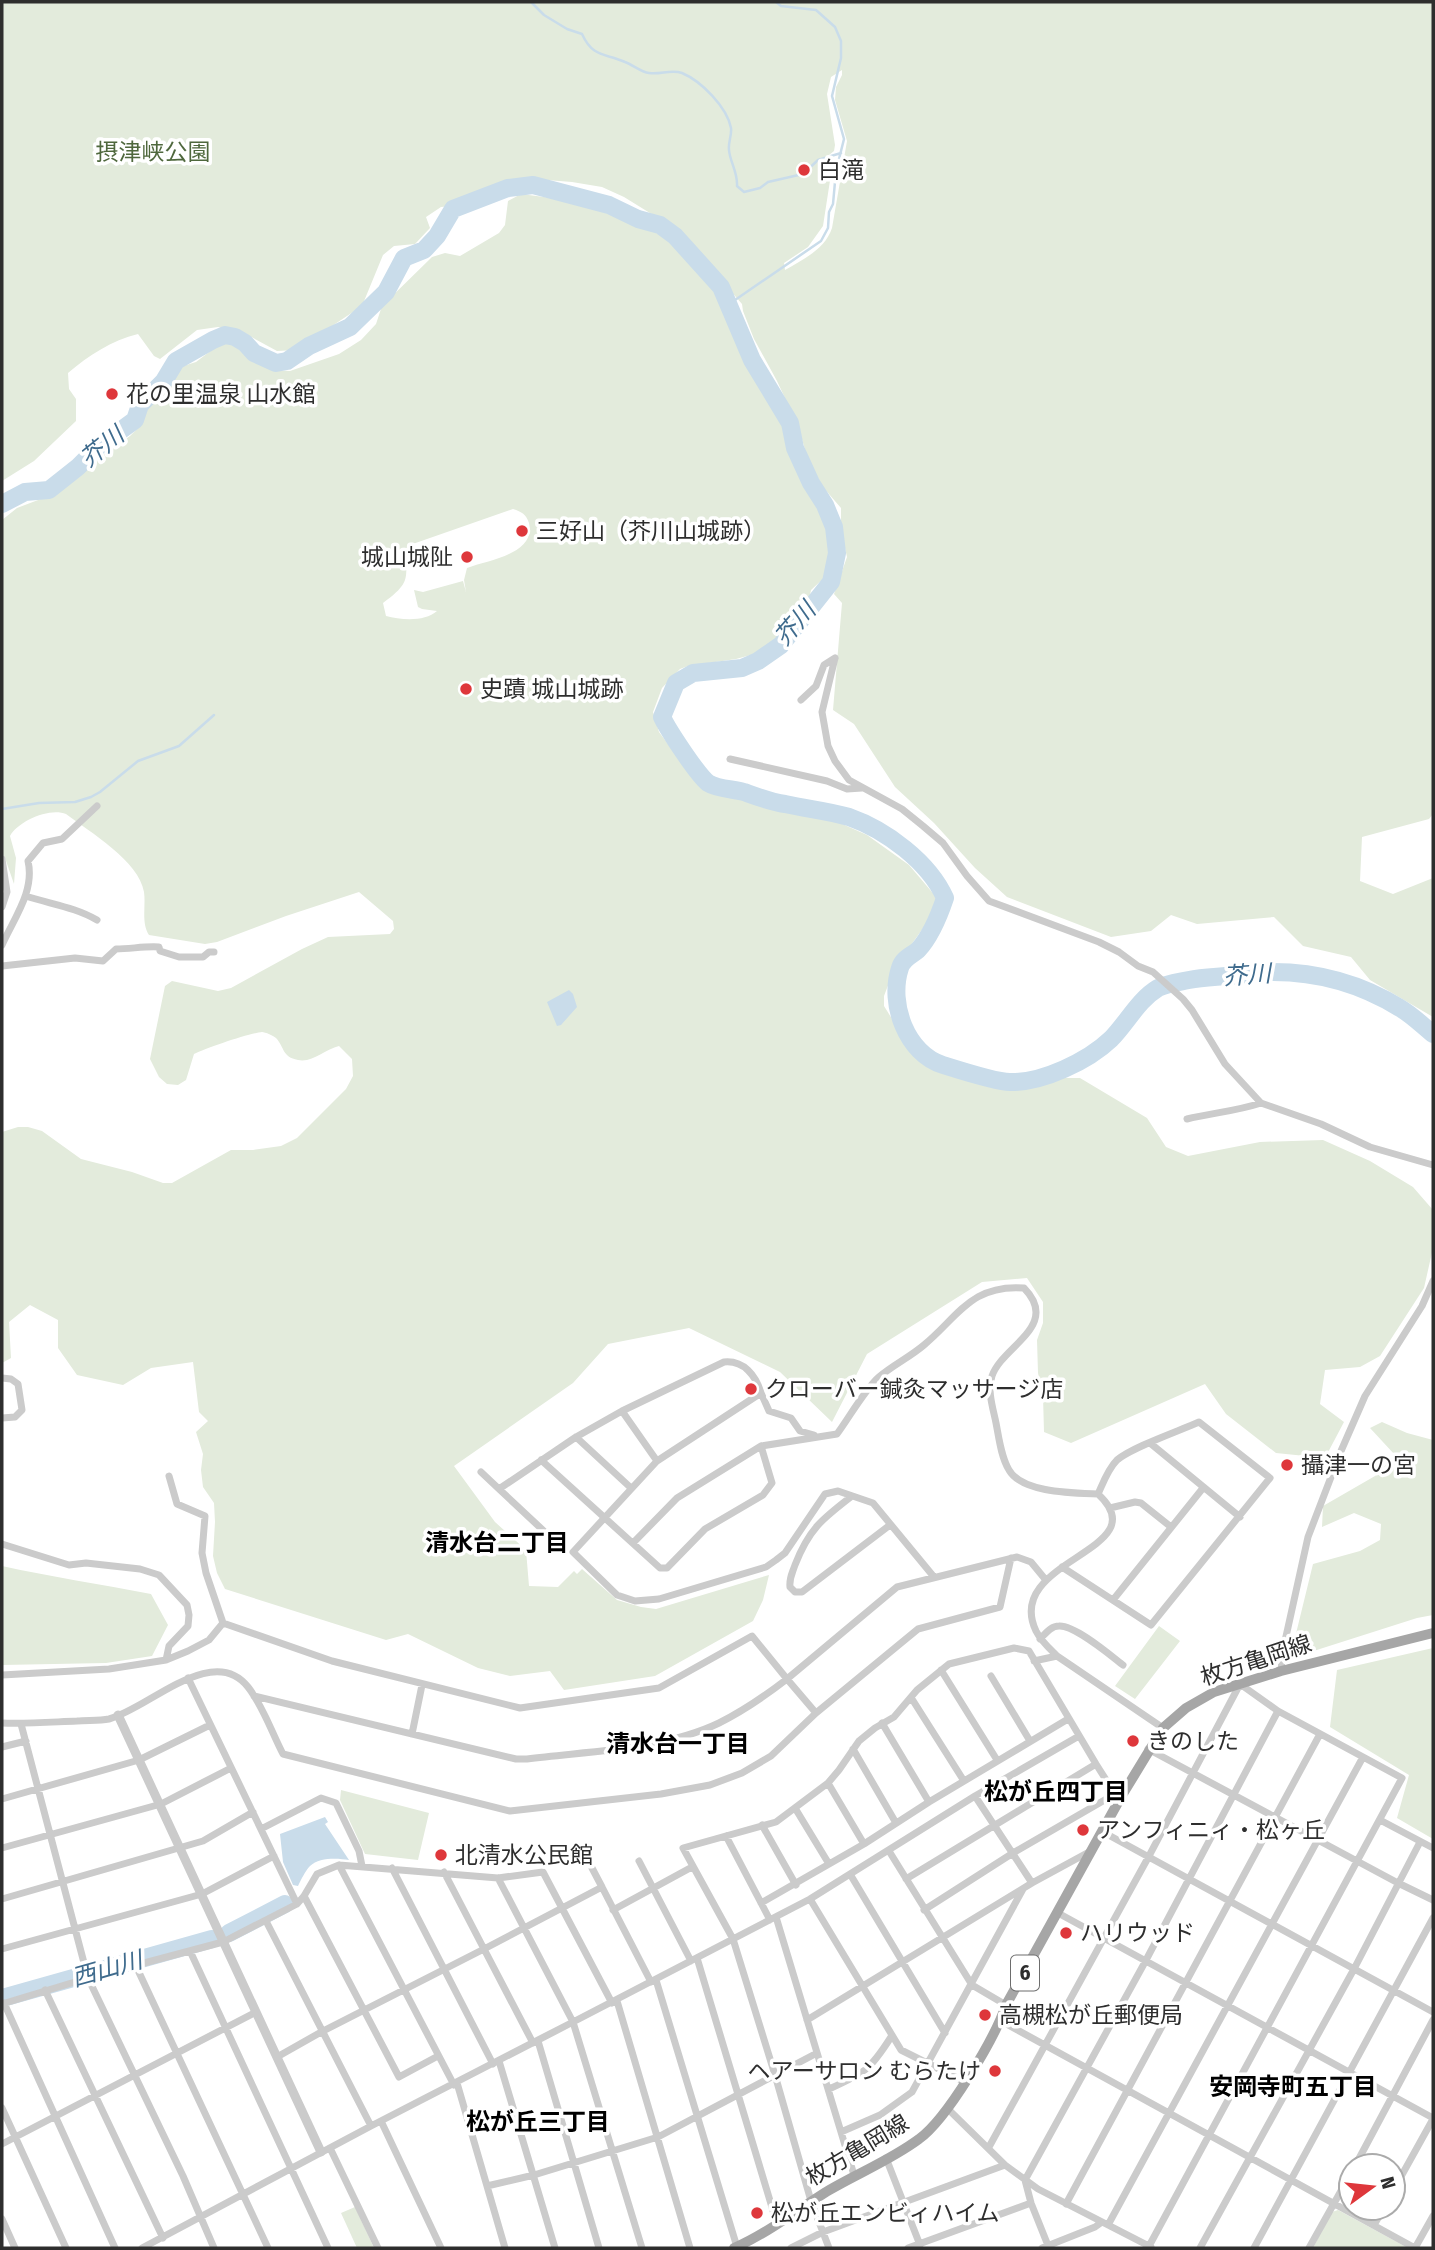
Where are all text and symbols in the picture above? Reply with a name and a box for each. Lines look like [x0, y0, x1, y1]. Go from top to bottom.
park label: 摂津峡公園 [96, 138, 211, 166]
place label: 白滝 [818, 156, 864, 184]
marker: 白滝 [796, 162, 812, 178]
place label: 花の里温泉 山水館 [126, 380, 315, 408]
marker: 花の里温泉 山水館 [104, 386, 120, 402]
water label: 芥川 [75, 419, 132, 473]
place label: 三好山（芥川山城跡） [536, 517, 766, 545]
marker: 三好山（芥川山城跡） [514, 523, 530, 539]
place label: 城山城阯 [361, 543, 453, 571]
marker: 城山城阯 [459, 549, 475, 565]
water label: 芥川 [769, 594, 823, 651]
place label: 史蹟 城山城跡 [480, 675, 623, 703]
marker: 史蹟 城山城跡 [458, 681, 474, 697]
water label: 芥川 [1222, 959, 1275, 991]
place label: クローバー鍼灸マッサージ店 [765, 1375, 1063, 1403]
marker: クローバー鍼灸マッサージ店 [743, 1381, 759, 1397]
place label: 攝津一の宮 [1301, 1451, 1416, 1479]
marker: 攝津一の宮 [1279, 1457, 1295, 1473]
district label: 清水台二丁目 [425, 1529, 569, 1557]
street label: 枚方亀岡線 [1197, 1629, 1315, 1691]
place label: きのした [1147, 1727, 1239, 1755]
district label: 清水台一丁目 [606, 1730, 750, 1758]
marker: きのした [1125, 1733, 1141, 1749]
district label: 松が丘四丁目 [984, 1778, 1128, 1806]
place label: アンフィニィ・松ヶ丘 [1097, 1816, 1325, 1844]
marker: アンフィニィ・松ヶ丘 [1075, 1822, 1091, 1838]
place label: 北清水公民館 [455, 1841, 593, 1869]
marker: 北清水公民館 [433, 1847, 449, 1863]
place label: ハリウッド [1080, 1919, 1195, 1947]
marker: ハリウッド [1058, 1925, 1074, 1941]
water label: 西山川 [69, 1945, 148, 1992]
road number: 6 [1011, 1955, 1039, 1990]
place label: 高槻松が丘郵便局 [999, 2001, 1183, 2029]
marker: 高槻松が丘郵便局 [977, 2007, 993, 2023]
place label: ヘアーサロン むらたけ [747, 2057, 981, 2085]
marker: ヘアーサロン むらたけ [987, 2063, 1003, 2079]
district label: 安岡寺町五丁目 [1209, 2073, 1377, 2101]
district label: 松が丘三丁目 [466, 2108, 610, 2136]
street label: 枚方亀岡線 [801, 2108, 913, 2192]
north arrow [1337, 2152, 1407, 2222]
text: N [1375, 2174, 1401, 2191]
place label: 松が丘エンビィハイム [771, 2199, 1000, 2227]
marker: 松が丘エンビィハイム [749, 2205, 765, 2221]

